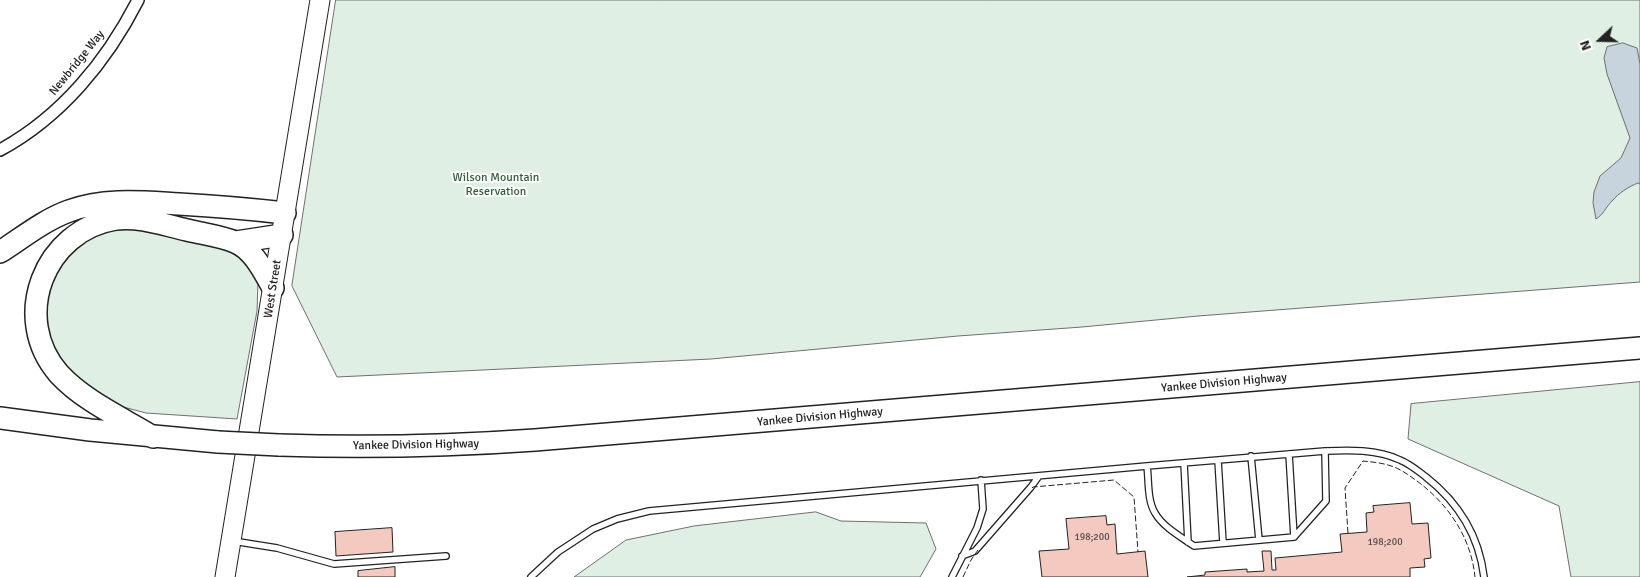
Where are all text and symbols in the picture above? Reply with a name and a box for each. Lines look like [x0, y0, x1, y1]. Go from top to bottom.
north arrow [1575, 15, 1625, 65]
street label: Newbridge Way [46, 28, 108, 98]
text: N [1576, 38, 1595, 53]
park label: Wilson Mountain Reservation [453, 171, 539, 199]
street label: West Street [261, 259, 285, 319]
street label: Yankee Division Highway [1161, 370, 1287, 396]
street label: Yankee Division Highway [757, 404, 883, 430]
street label: Yankee Division Highway [353, 437, 479, 453]
house number: 198;200 [1074, 531, 1110, 543]
house number: 198;200 [1367, 536, 1403, 548]

